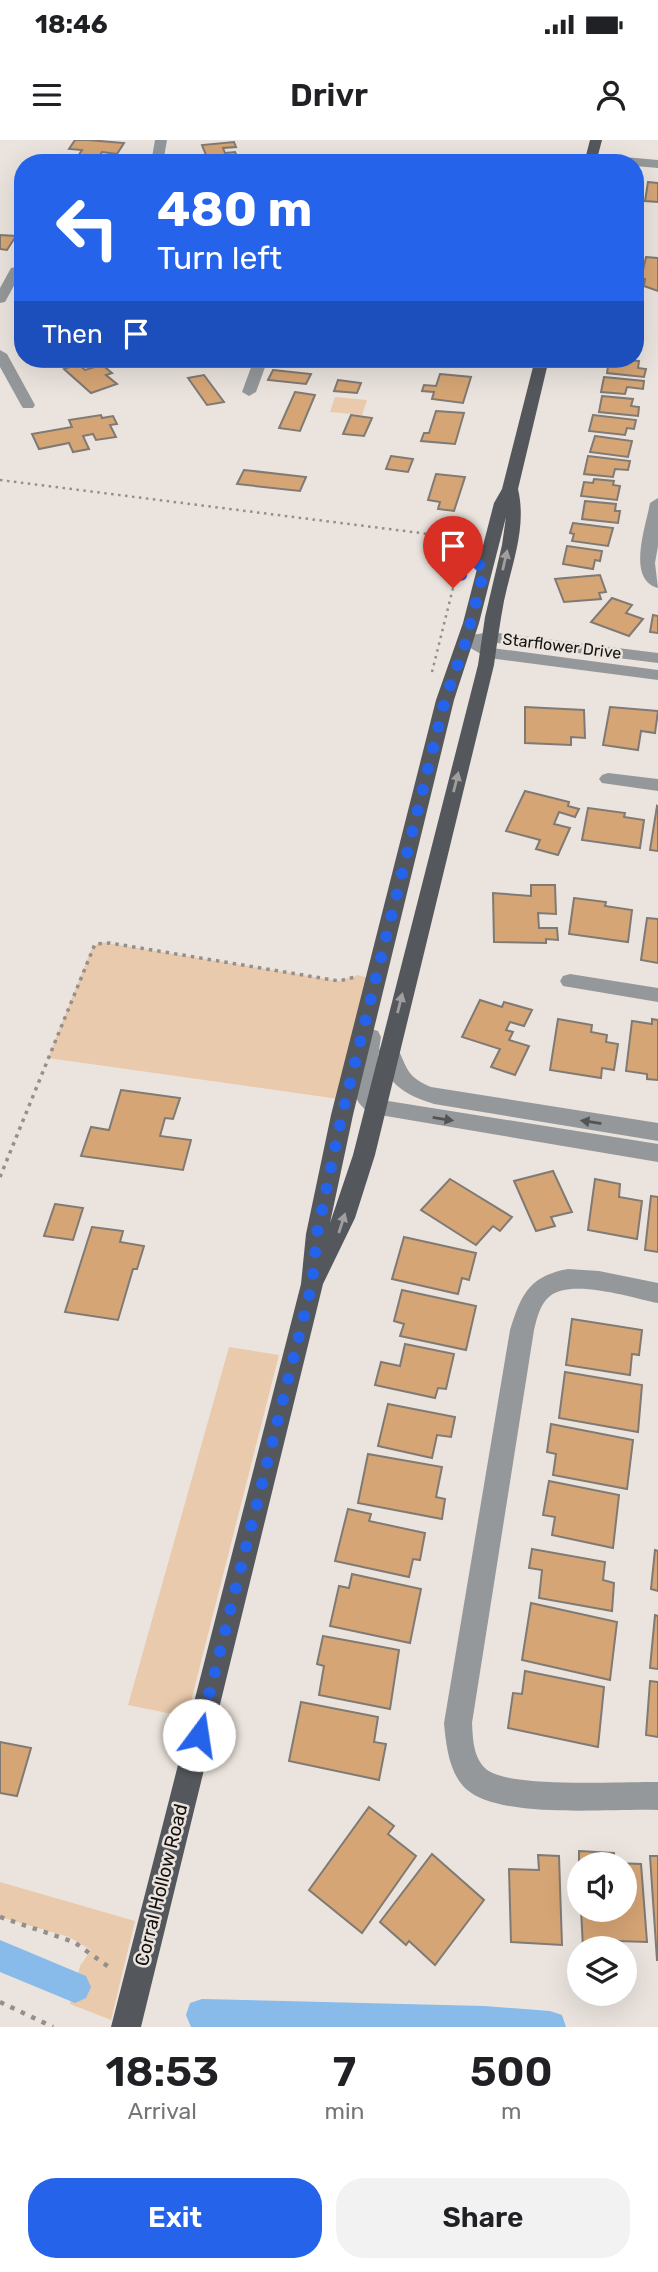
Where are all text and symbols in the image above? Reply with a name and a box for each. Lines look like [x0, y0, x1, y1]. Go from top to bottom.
text: 18:46 [35, 9, 108, 40]
icon: menu [28, 76, 66, 114]
text: Drivr [290, 76, 368, 114]
icon: person [592, 76, 630, 114]
text: 480 m [157, 180, 312, 238]
icon: left [42, 182, 133, 273]
text: Turn left [157, 239, 282, 277]
icon: arrive [117, 315, 155, 353]
text: Then [42, 319, 103, 350]
pin [423, 516, 483, 588]
icon: arrive [434, 527, 472, 565]
one-way arrow [500, 549, 511, 571]
street label: Starflower Drive [502, 629, 622, 663]
one-way arrow [451, 771, 462, 793]
one-way arrow [395, 992, 406, 1014]
one-way arrow [432, 1113, 454, 1124]
one-way arrow [580, 1116, 602, 1127]
one-way arrow [338, 1212, 348, 1233]
position arrow [162, 1698, 236, 1772]
street label: Corral Hollow Road [130, 1801, 192, 1969]
map controls [567, 1852, 637, 2006]
button: sound [567, 1852, 637, 1922]
button: layers [567, 1936, 637, 2006]
text: 18:53 [105, 2047, 219, 2097]
text: 7 [333, 2047, 356, 2097]
text: 500 [470, 2047, 553, 2097]
text: Arrival [128, 2097, 197, 2125]
text: min [324, 2097, 364, 2125]
text: m [501, 2097, 521, 2125]
button: Exit [28, 2178, 322, 2258]
button: Share [336, 2178, 630, 2258]

